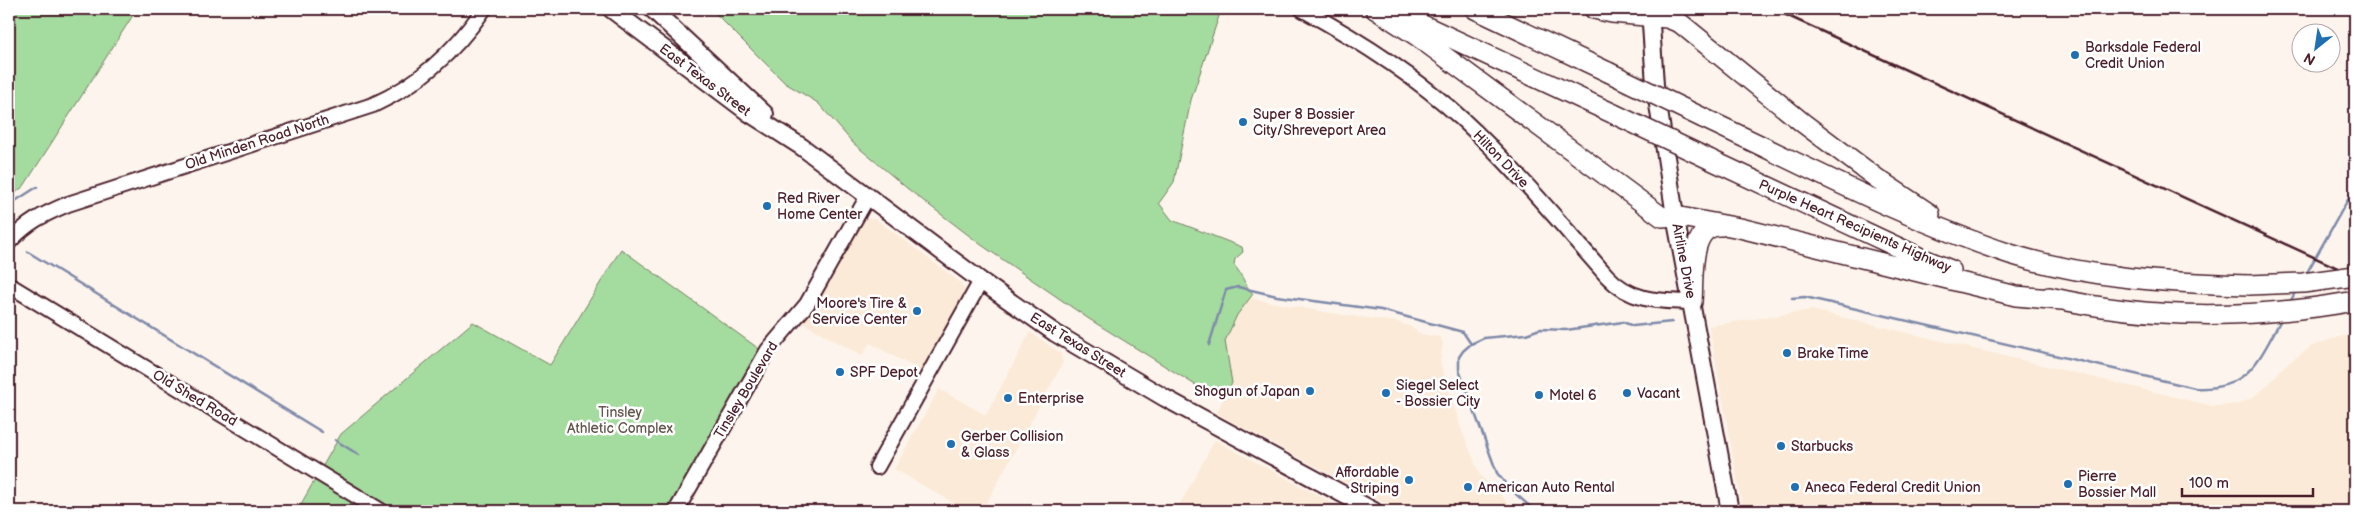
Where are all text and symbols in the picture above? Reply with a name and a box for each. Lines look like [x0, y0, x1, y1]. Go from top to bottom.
north arrow [2292, 22, 2342, 72]
place label: Barksdale Federal Credit Union [2085, 39, 2201, 72]
street label: East Texas Street [656, 40, 754, 120]
marker: Barksdale Federal Credit Union [2069, 49, 2081, 61]
text: N [2301, 49, 2319, 69]
place label: Super 8 Bossier City/Shreveport Area [1253, 106, 1386, 139]
street label: Old Minden Road North [183, 111, 331, 173]
marker: Super 8 Bossier City/Shreveport Area [1237, 116, 1249, 128]
street label: Hilton Drive [1470, 127, 1532, 191]
street label: Purple Heart Recipients Highway [1756, 176, 1954, 277]
place label: Red River Home Center [777, 190, 863, 223]
marker: Red River Home Center [761, 200, 773, 212]
street label: Airline Drive [1668, 222, 1700, 300]
place label: Moore's Tire & Service Center [812, 295, 908, 328]
marker: Moore's Tire & Service Center [911, 305, 923, 317]
street label: East Texas Street [1027, 309, 1130, 382]
street label: Tinsley Boulevard [710, 338, 782, 442]
place label: Brake Time [1797, 345, 1869, 362]
marker: Brake Time [1781, 347, 1793, 359]
place label: SPF Depot [850, 364, 919, 381]
street label: Old Shed Road [150, 366, 240, 430]
marker: SPF Depot [834, 366, 846, 378]
place label: Siegel Select - Bossier City [1396, 377, 1481, 410]
place label: Shogun of Japan [1194, 383, 1300, 400]
marker: Shogun of Japan [1304, 385, 1316, 397]
place label: Vacant [1637, 385, 1681, 402]
marker: Siegel Select - Bossier City [1380, 387, 1392, 399]
place label: Motel 6 [1549, 387, 1597, 404]
marker: Vacant [1621, 387, 1633, 399]
marker: Motel 6 [1533, 389, 1545, 401]
place label: Enterprise [1018, 390, 1084, 407]
marker: Enterprise [1002, 392, 1014, 404]
park label: Tinsley Athletic Complex [567, 404, 673, 437]
place label: Gerber Collision & Glass [961, 428, 1063, 461]
marker: Gerber Collision & Glass [945, 438, 957, 450]
place label: Starbucks [1791, 438, 1853, 455]
marker: Starbucks [1775, 440, 1787, 452]
place label: Affordable Striping [1335, 464, 1399, 497]
scale bar [2182, 465, 2313, 497]
place label: Pierre Bossier Mall [2078, 468, 2156, 501]
marker: Affordable Striping [1403, 474, 1415, 486]
text: 100 m [2189, 474, 2229, 493]
marker: Pierre Bossier Mall [2062, 478, 2074, 490]
place label: American Auto Rental [1478, 479, 1615, 496]
place label: Aneca Federal Credit Union [1805, 479, 1981, 496]
marker: American Auto Rental [1462, 481, 1474, 493]
marker: Aneca Federal Credit Union [1789, 481, 1801, 493]

